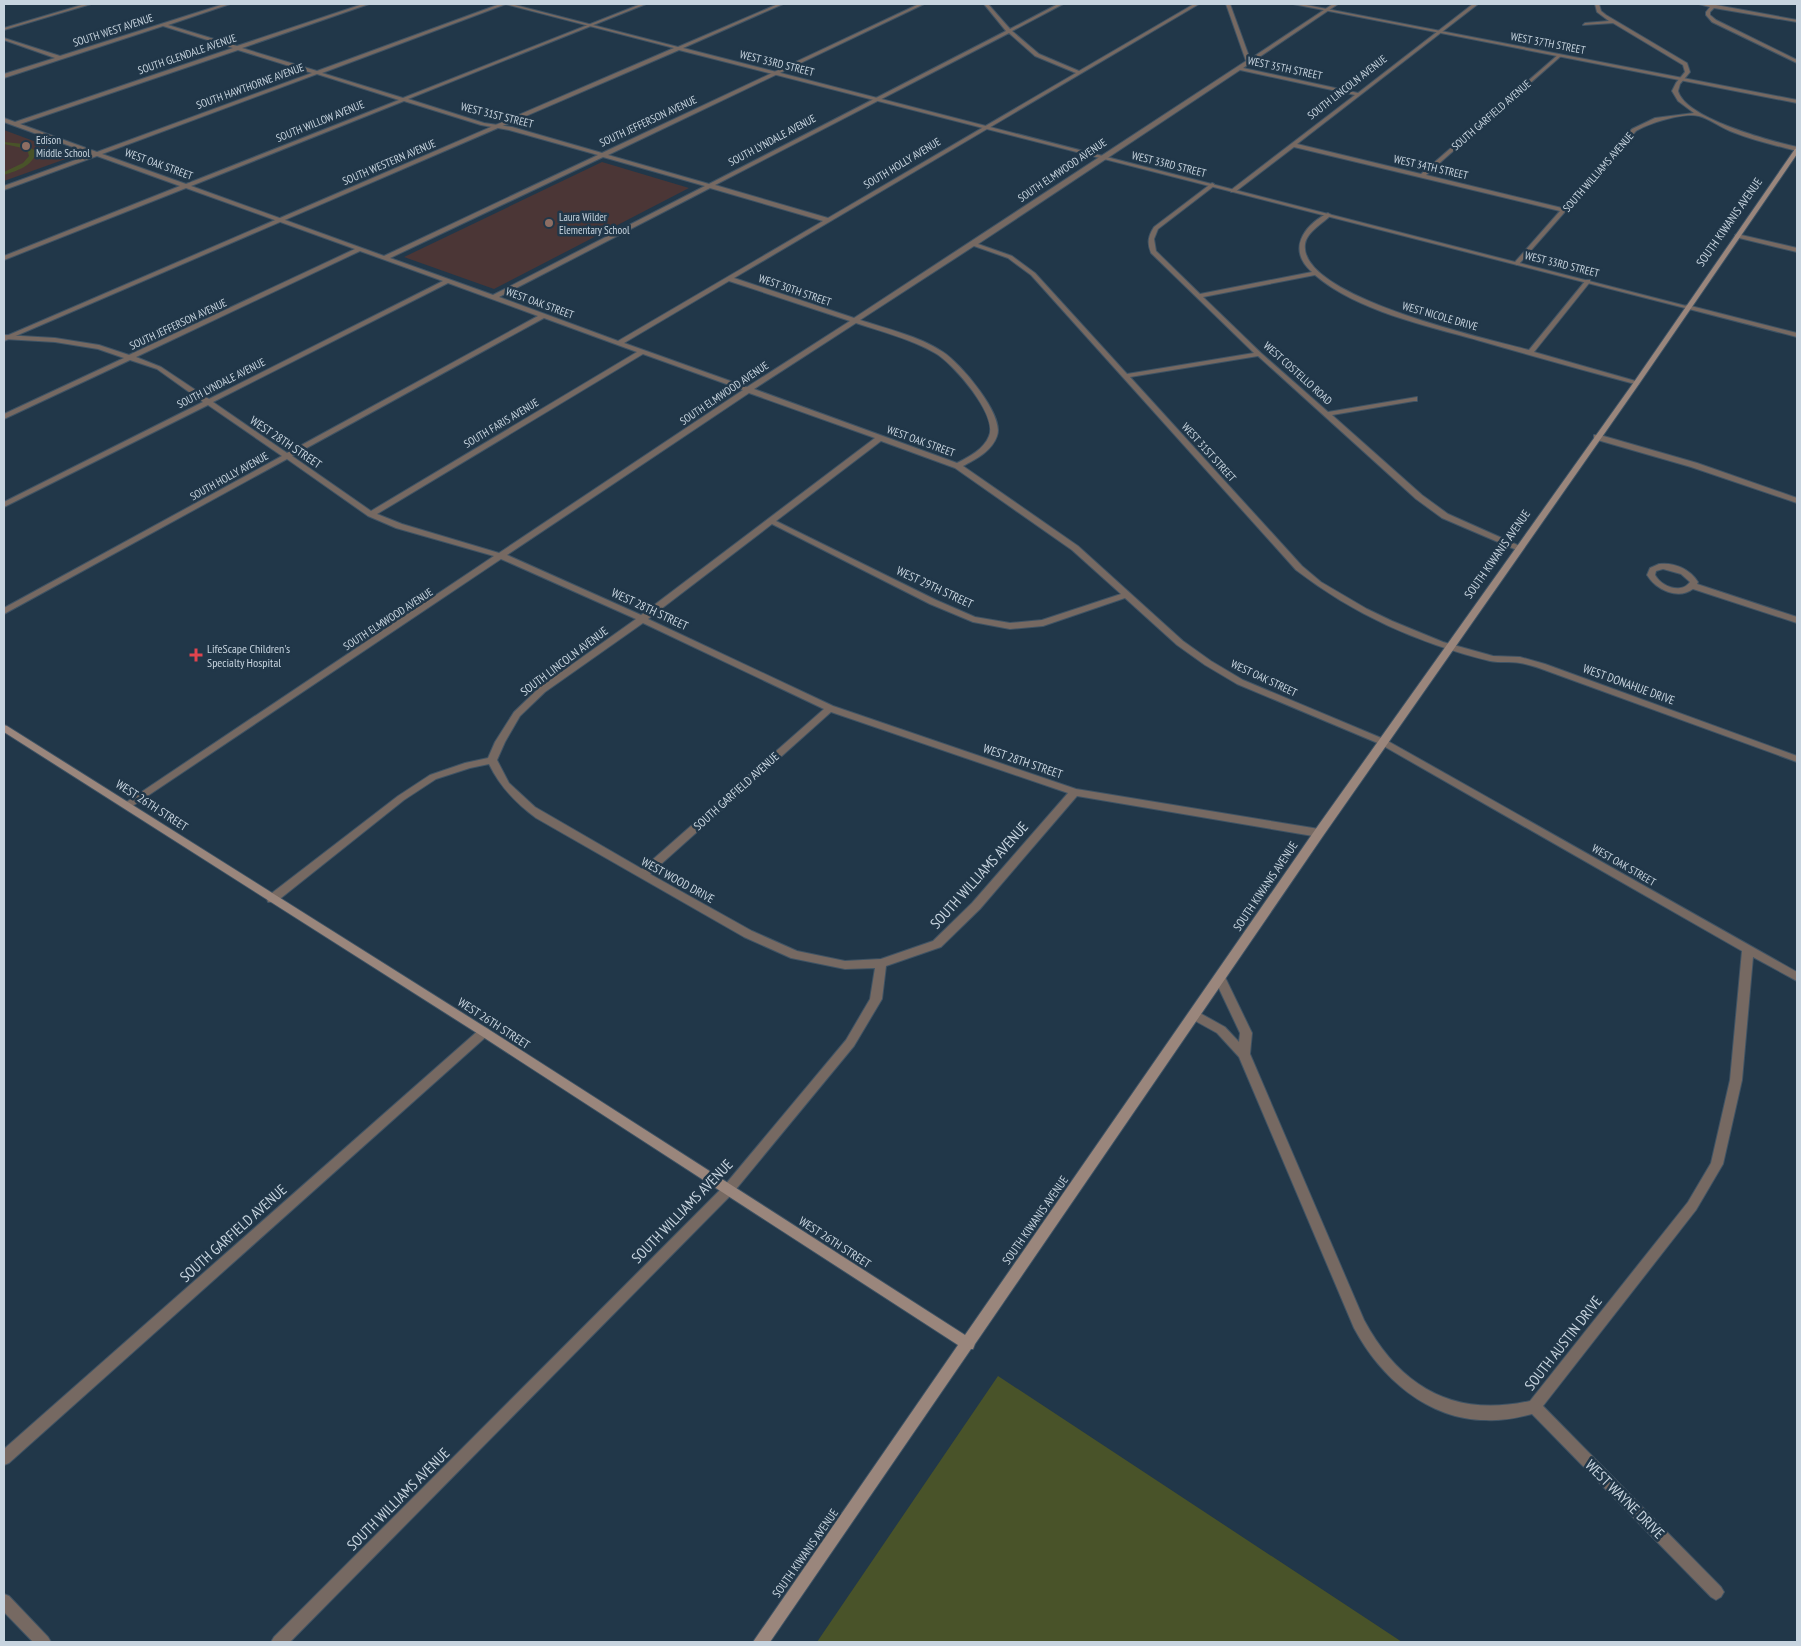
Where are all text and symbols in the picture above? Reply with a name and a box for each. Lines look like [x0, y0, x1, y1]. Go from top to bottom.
street label: SOUTH WEST AVENUE [71, 10, 155, 50]
street label: WEST 37TH STREET [1509, 29, 1587, 57]
street label: SOUTH GLENDALE AVENUE [136, 30, 238, 77]
street label: WEST 33RD STREET [738, 47, 816, 79]
street label: SOUTH LINCOLN AVENUE [1304, 51, 1390, 122]
street label: WEST 35TH STREET [1246, 53, 1324, 83]
street label: SOUTH HAWTHORNE AVENUE [194, 60, 306, 112]
street label: SOUTH GARFIELD AVENUE [1448, 77, 1534, 153]
street label: SOUTH JEFFERSON AVENUE [597, 92, 699, 150]
street label: SOUTH WILLOW AVENUE [274, 97, 366, 145]
street label: WEST 31ST STREET [459, 99, 535, 131]
street label: SOUTH LYNDALE AVENUE [726, 111, 818, 169]
street label: SOUTH WILLIAMS AVENUE [1560, 129, 1637, 215]
place label: Edison Middle School [36, 133, 90, 160]
street label: SOUTH HOLLY AVENUE [861, 134, 943, 192]
street label: SOUTH ELMWOOD AVENUE [1015, 135, 1109, 205]
street label: SOUTH WESTERN AVENUE [340, 136, 438, 188]
marker: Edison Middle School [20, 140, 32, 152]
street label: WEST OAK STREET [123, 145, 195, 183]
street label: WEST 33RD STREET [1130, 148, 1208, 180]
street label: WEST 34TH STREET [1392, 152, 1470, 182]
street label: SOUTH KIWANIS AVENUE [1693, 175, 1765, 269]
place label: Laura Wilder Elementary School [559, 210, 630, 237]
marker: Laura Wilder Elementary School [543, 217, 555, 229]
street label: WEST 33RD STREET [1523, 248, 1601, 280]
street label: WEST 30TH STREET [757, 271, 833, 309]
street label: WEST OAK STREET [504, 284, 576, 322]
street label: SOUTH JEFFERSON AVENUE [127, 295, 229, 353]
street label: WEST NICOLE DRIVE [1401, 299, 1480, 334]
street label: WEST COSTELLO ROAD [1261, 339, 1335, 408]
street label: SOUTH LYNDALE AVENUE [175, 355, 268, 411]
street label: SOUTH ELMWOOD AVENUE [677, 358, 771, 428]
street label: SOUTH FARIS AVENUE [461, 395, 541, 451]
street label: WEST 28TH STREET [247, 413, 325, 472]
street label: WEST 31ST STREET [1179, 420, 1239, 484]
street label: WEST OAK STREET [885, 422, 957, 460]
street label: SOUTH HOLLY AVENUE [187, 449, 271, 503]
street label: SOUTH KIWANIS AVENUE [1461, 507, 1533, 601]
street label: WEST 29TH STREET [894, 563, 976, 612]
street label: SOUTH ELMWOOD AVENUE [341, 585, 436, 653]
street label: WEST 28TH STREET [609, 585, 691, 634]
street label: SOUTH LINCOLN AVENUE [517, 623, 611, 699]
place label: LifeScape Children's Specialty Hospital [207, 641, 290, 670]
marker: LifeScape Children's Specialty Hospital [189, 648, 203, 662]
street label: WEST OAK STREET [1229, 657, 1299, 699]
street label: WEST DONAHUE DRIVE [1581, 660, 1677, 708]
street label: WEST 28TH STREET [981, 740, 1065, 782]
street label: SOUTH GARFIELD AVENUE [690, 749, 782, 833]
street label: WEST 26TH STREET [113, 776, 191, 834]
street label: SOUTH WILLIAMS AVENUE [926, 817, 1032, 933]
street label: SOUTH KIWANIS AVENUE [1229, 838, 1301, 934]
street label: WEST OAK STREET [1590, 841, 1659, 889]
street label: WEST WOOD DRIVE [639, 854, 717, 906]
street label: WEST 26TH STREET [455, 994, 533, 1052]
street label: SOUTH WILLIAMS AVENUE [627, 1155, 737, 1267]
street label: SOUTH KIWANIS AVENUE [999, 1173, 1071, 1267]
street label: SOUTH GARFIELD AVENUE [176, 1180, 290, 1286]
street label: WEST 26TH STREET [796, 1213, 874, 1271]
street label: SOUTH AUSTIN DRIVE [1520, 1292, 1606, 1394]
street label: SOUTH WILLIAMS AVENUE [343, 1444, 453, 1554]
street label: WEST WAYNE DRIVE [1581, 1455, 1669, 1543]
street label: SOUTH KIWANIS AVENUE [769, 1506, 841, 1600]

